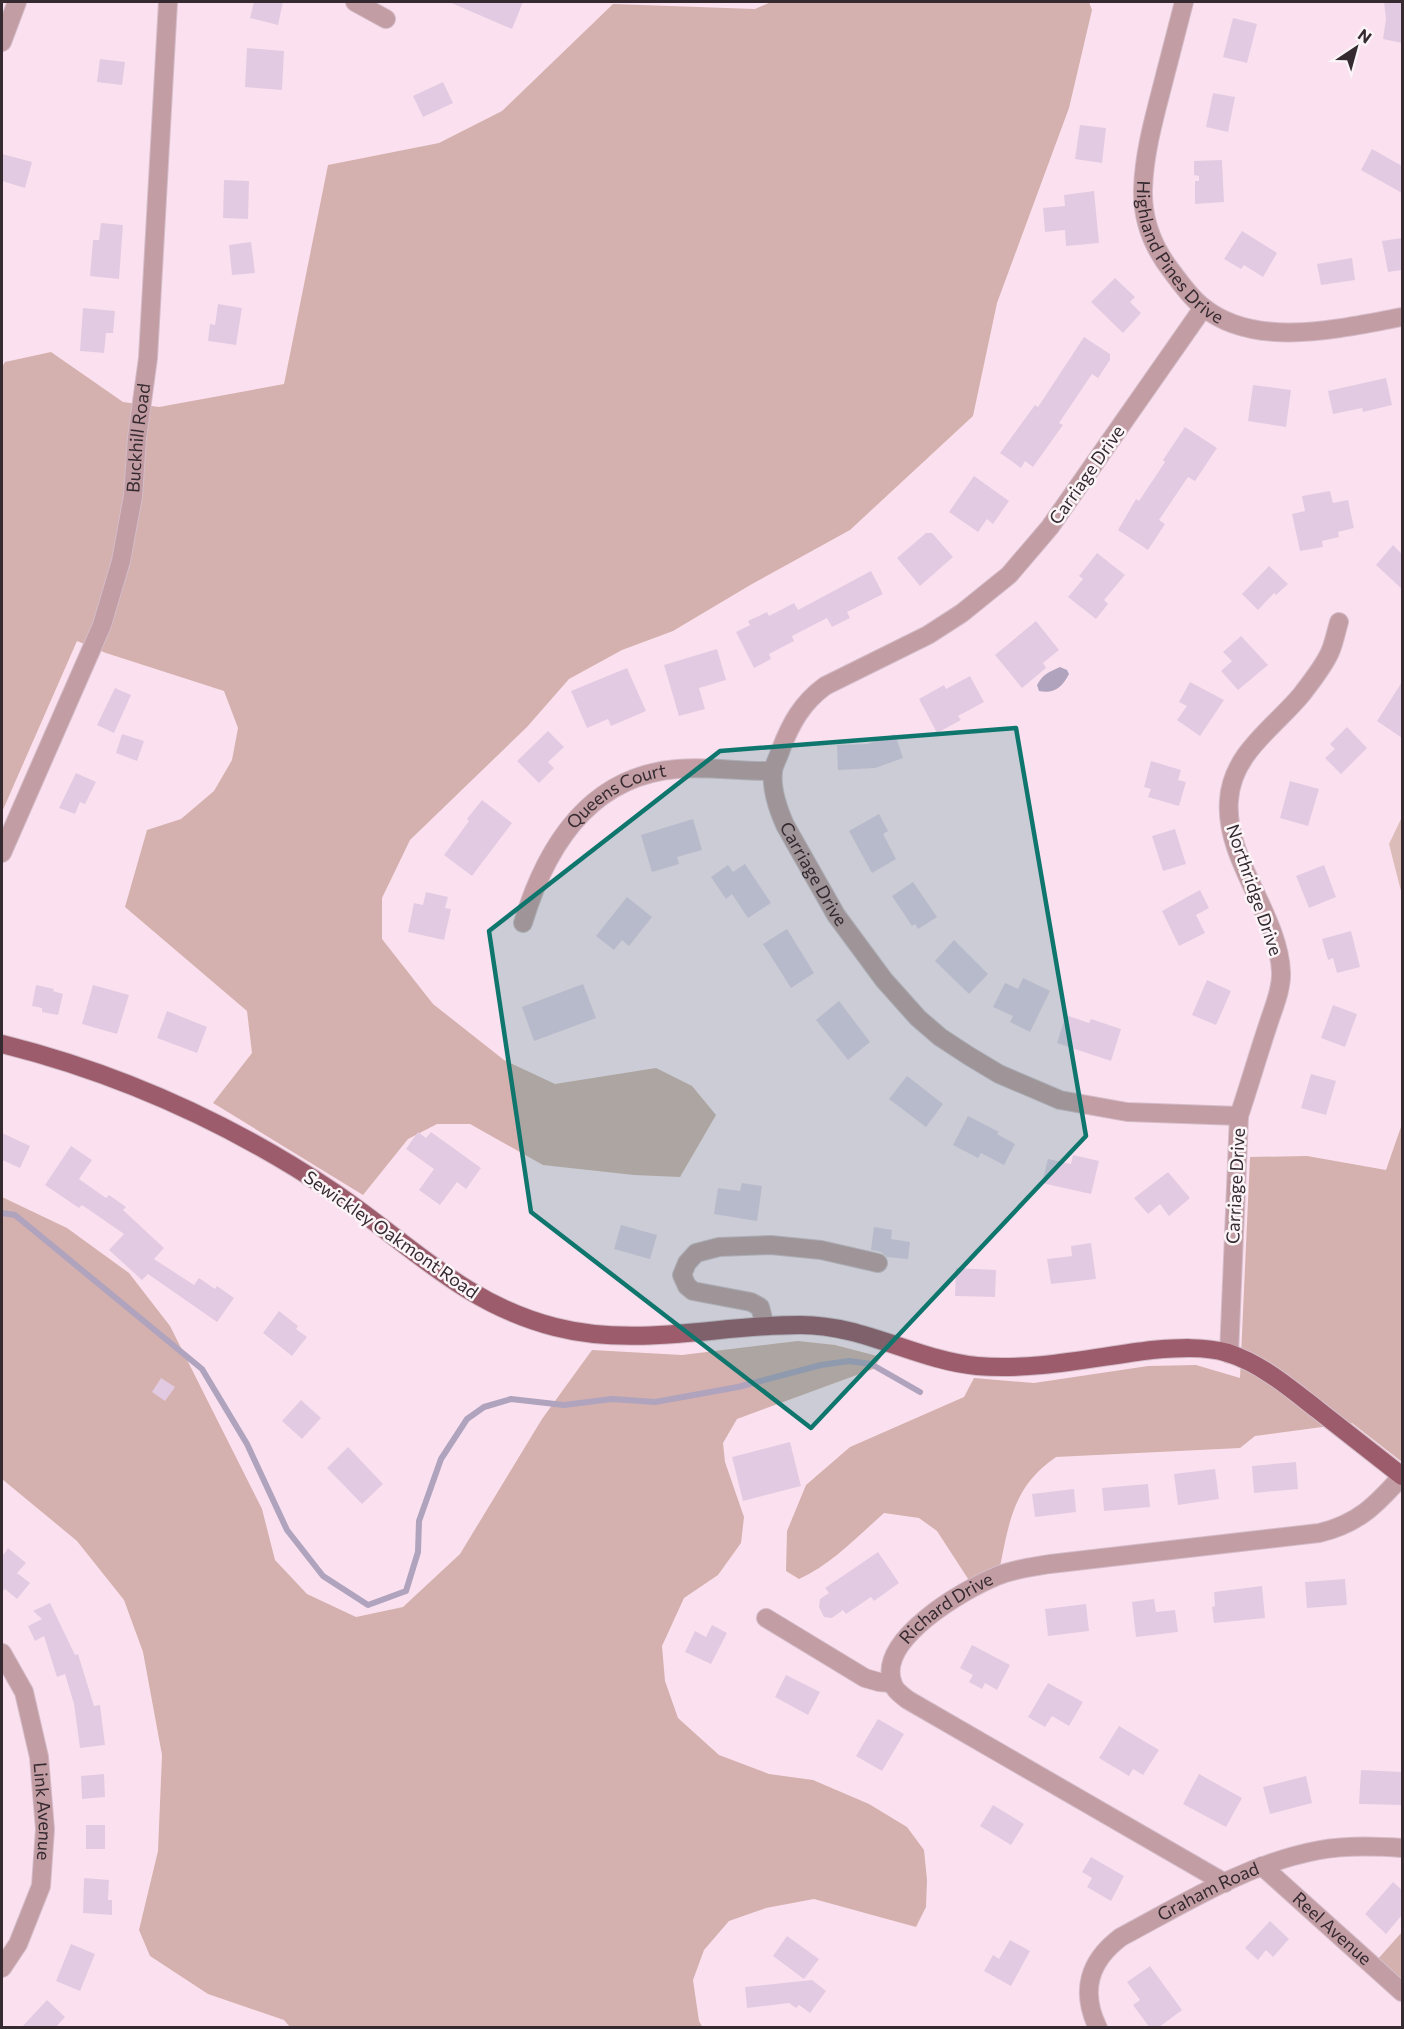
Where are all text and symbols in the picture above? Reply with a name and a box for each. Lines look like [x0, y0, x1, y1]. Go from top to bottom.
north arrow [1326, 18, 1386, 78]
text: N [1355, 24, 1376, 47]
street label: Highland Pines Drive [1133, 180, 1227, 328]
street label: Buckhill Road [121, 382, 154, 494]
street label: Carriage Drive [1044, 421, 1129, 528]
street label: Queens Court [561, 758, 668, 833]
street label: Carriage Drive [775, 818, 852, 930]
street label: Northridge Drive [1222, 821, 1288, 958]
street label: Carriage Drive [1221, 1127, 1249, 1245]
street label: Sewickley Oakmont Road [300, 1166, 483, 1303]
street label: Richard Drive [894, 1567, 996, 1648]
street label: Link Avenue [29, 1761, 57, 1861]
street label: Graham Road [1153, 1857, 1262, 1925]
street label: Reel Avenue [1289, 1887, 1377, 1969]

